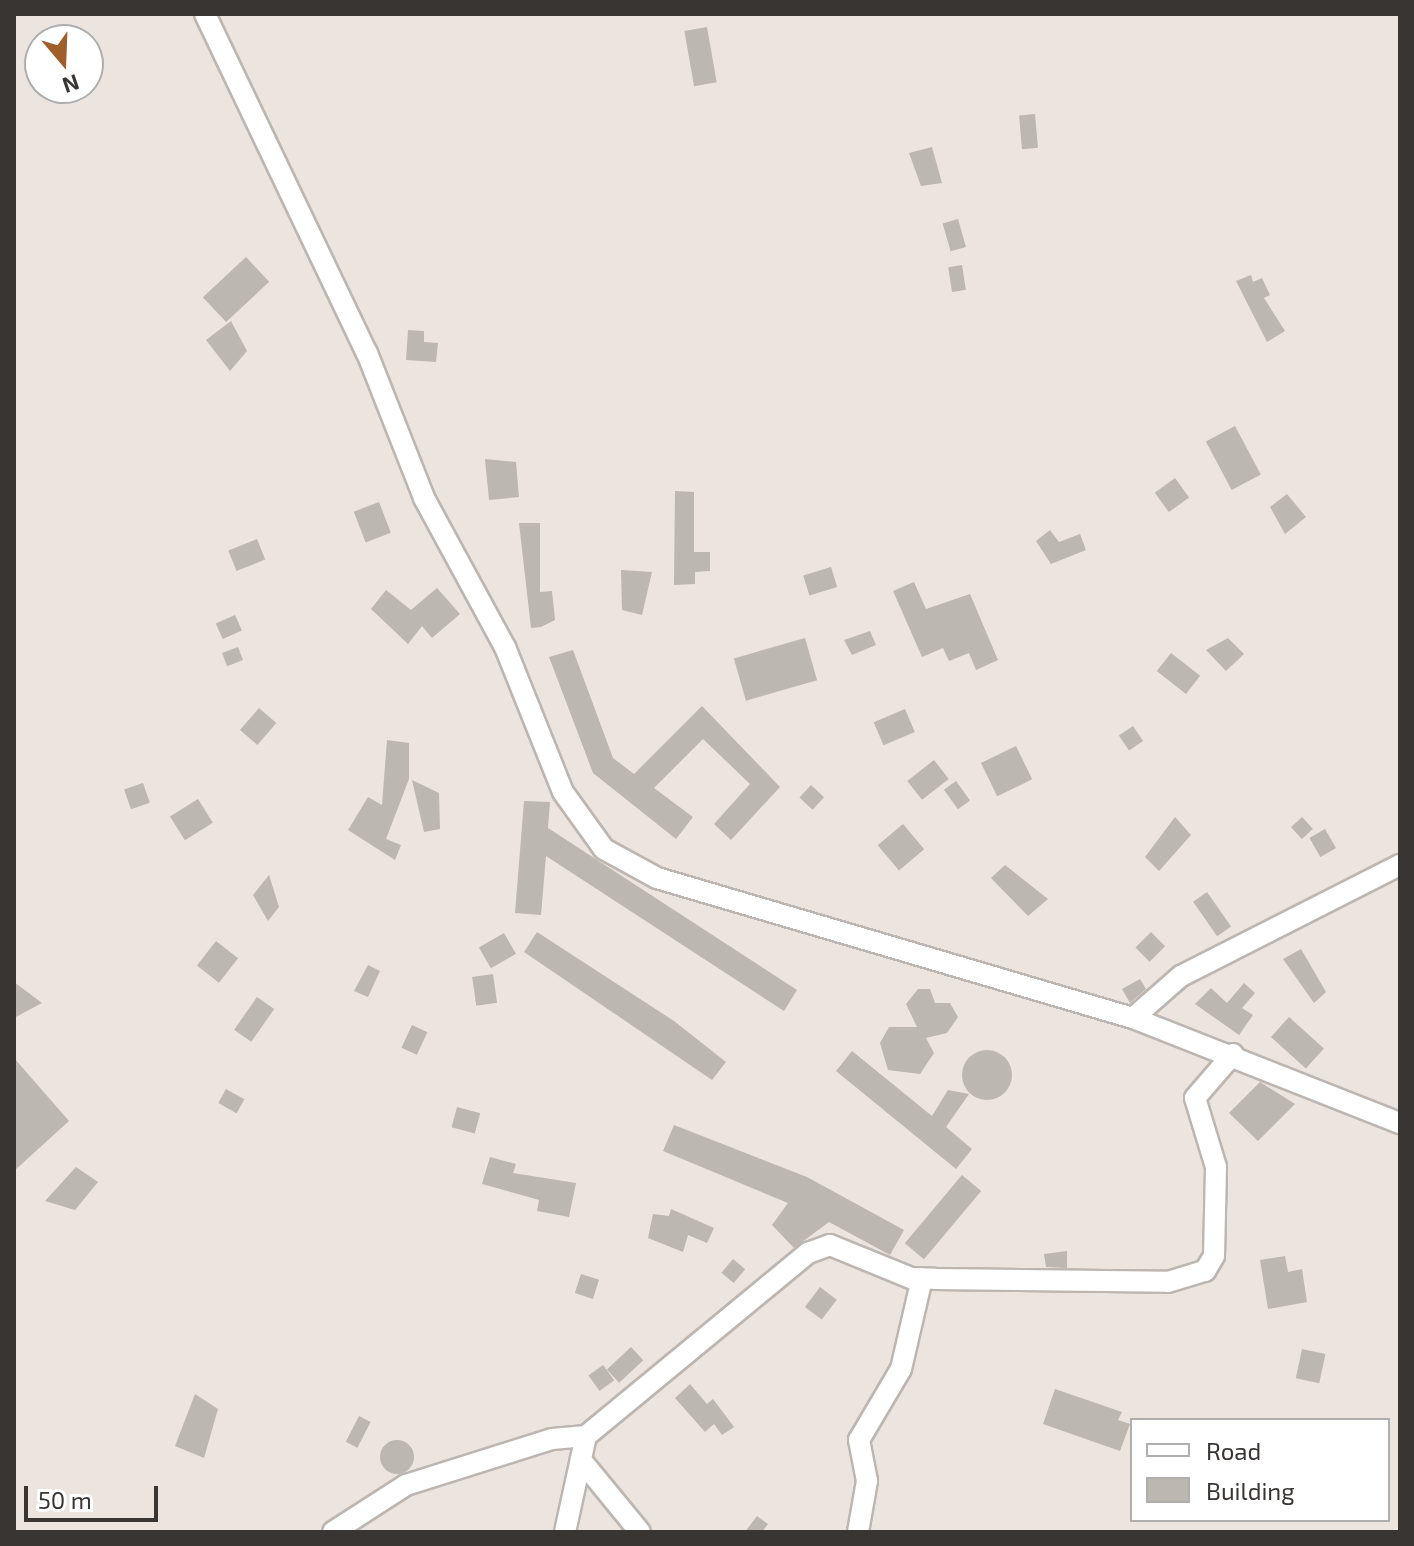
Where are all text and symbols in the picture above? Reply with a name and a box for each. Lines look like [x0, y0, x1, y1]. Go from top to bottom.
north arrow [24, 24, 104, 104]
text: N [59, 70, 83, 100]
legend [1130, 1418, 1390, 1522]
text: Road [1206, 1436, 1261, 1465]
scale bar [28, 1470, 162, 1520]
text: Building [1206, 1476, 1295, 1505]
text: 50 m [38, 1485, 92, 1514]

